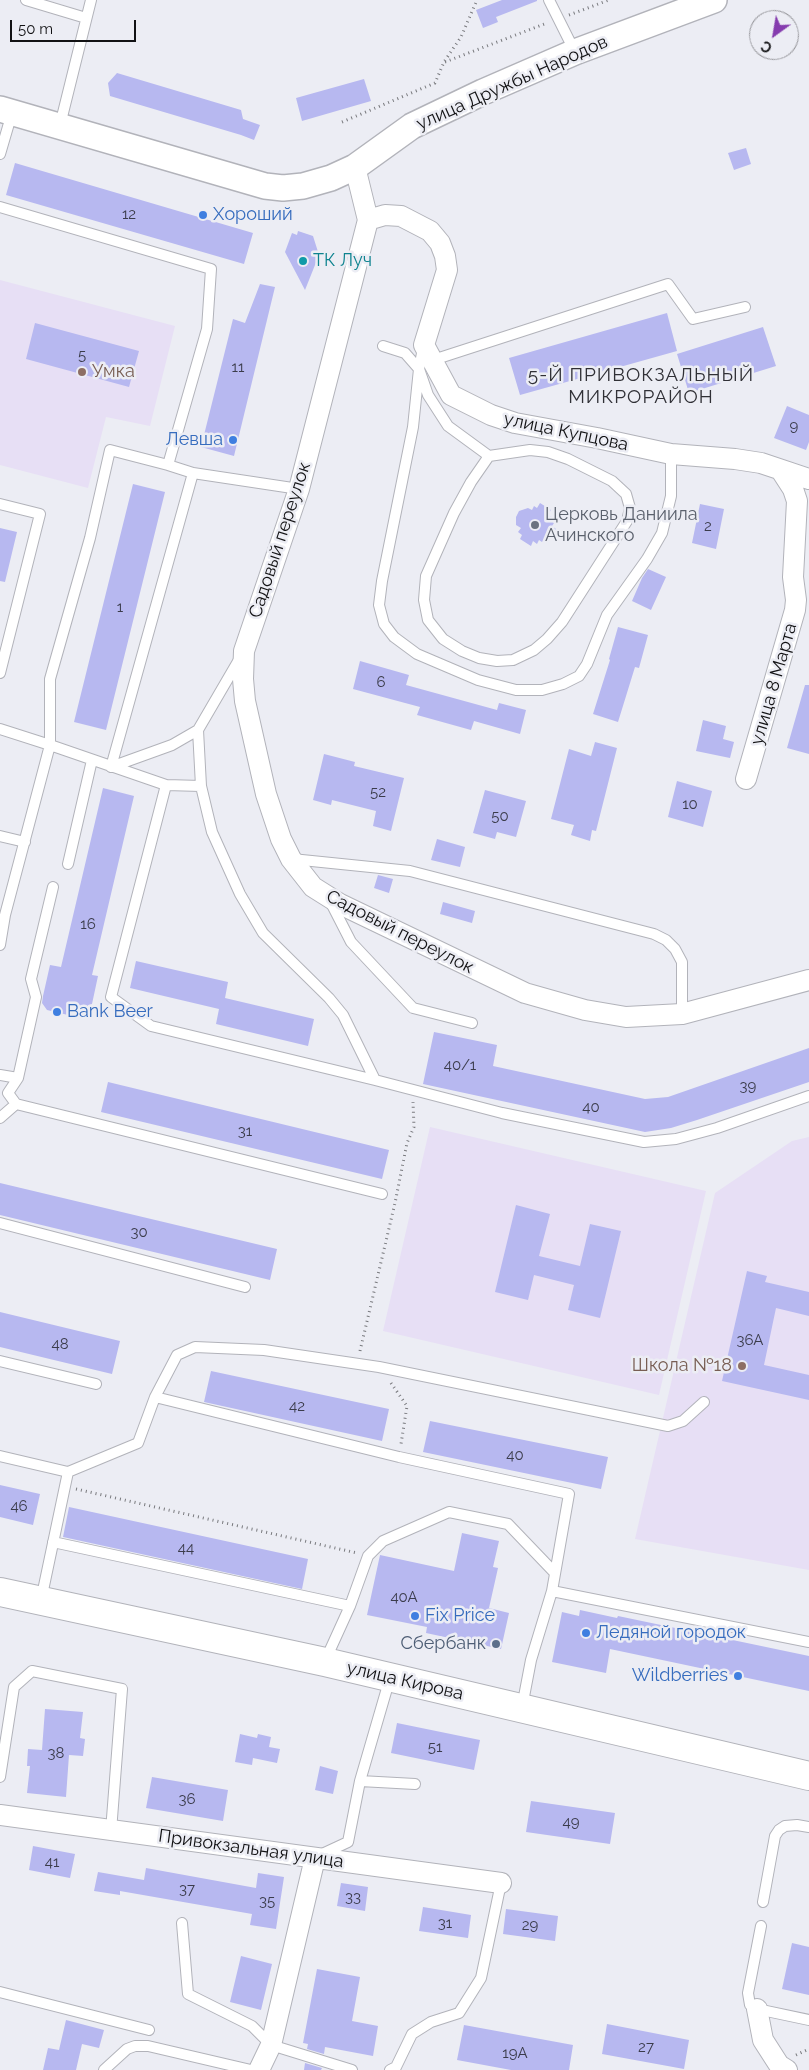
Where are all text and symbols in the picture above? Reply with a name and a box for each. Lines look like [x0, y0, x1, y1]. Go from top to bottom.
scale bar [12, 10, 139, 42]
north arrow [749, 10, 799, 60]
text: 50 m [18, 20, 53, 38]
street label: улица Дружбы Народов [413, 31, 611, 135]
text: С [758, 38, 775, 56]
place label: Хороший [213, 204, 293, 226]
house number: 12 [122, 205, 136, 223]
marker: Хороший [197, 209, 209, 221]
place label: ТК Луч [313, 250, 372, 272]
marker: ТК Луч [297, 255, 309, 267]
house number: 5 [78, 346, 86, 364]
house number: 11 [232, 358, 244, 376]
place label: Умка [92, 361, 135, 383]
district label: 5-Й ПРИВОКЗАЛЬНЫЙ МИКРОРАЙОН [526, 364, 756, 408]
marker: Умка [76, 366, 88, 378]
street label: улица Купцова [502, 408, 630, 456]
house number: 9 [790, 417, 798, 435]
place label: Левша [166, 429, 223, 451]
marker: Левша [227, 434, 239, 446]
street label: Садовый переулок [245, 459, 315, 621]
place label: Церковь Даниила Ачинского [545, 504, 698, 546]
house number: 2 [704, 517, 712, 535]
marker: Церковь Даниила Ачинского [529, 519, 541, 531]
house number: 1 [117, 598, 123, 616]
street label: улица 8 Марта [746, 621, 802, 747]
house number: 6 [376, 673, 386, 691]
house number: 52 [370, 783, 386, 801]
house number: 10 [682, 795, 698, 813]
house number: 50 [491, 807, 509, 825]
street label: Садовый переулок [323, 885, 477, 979]
house number: 16 [80, 915, 96, 933]
place label: Bank Beer [67, 1001, 153, 1023]
marker: Bank Beer [51, 1006, 63, 1018]
house number: 40/1 [444, 1056, 476, 1074]
house number: 39 [740, 1077, 756, 1095]
house number: 40 [582, 1098, 600, 1116]
house number: 31 [238, 1122, 252, 1140]
house number: 30 [130, 1223, 148, 1241]
house number: 36А [737, 1331, 763, 1349]
house number: 48 [51, 1335, 69, 1353]
place label: Школа №18 [632, 1355, 732, 1377]
marker: Школа №18 [736, 1360, 748, 1372]
house number: 42 [289, 1397, 305, 1415]
house number: 40 [506, 1446, 524, 1464]
house number: 46 [10, 1497, 28, 1515]
house number: 44 [178, 1539, 194, 1557]
house number: 40А [390, 1588, 418, 1606]
place label: Fix Price [425, 1605, 495, 1627]
marker: Fix Price [409, 1610, 421, 1622]
place label: Ледяной городок [596, 1622, 746, 1644]
marker: Ледяной городок [580, 1627, 592, 1639]
place label: Сбербанк [400, 1633, 486, 1655]
marker: Сбербанк [490, 1638, 502, 1650]
street label: улица Кирова [345, 1657, 465, 1705]
place label: Wildberries [632, 1665, 728, 1687]
marker: Wildberries [732, 1670, 744, 1682]
house number: 51 [428, 1738, 442, 1756]
house number: 38 [48, 1744, 64, 1762]
house number: 36 [178, 1790, 196, 1808]
house number: 49 [563, 1813, 579, 1831]
street label: Привокзальная улица [157, 1825, 345, 1873]
house number: 41 [45, 1853, 59, 1871]
house number: 37 [179, 1880, 195, 1898]
house number: 33 [345, 1888, 361, 1906]
house number: 35 [259, 1892, 275, 1910]
house number: 31 [438, 1914, 452, 1932]
house number: 29 [522, 1916, 538, 1934]
house number: 27 [638, 2038, 654, 2056]
house number: 19А [502, 2044, 528, 2062]

